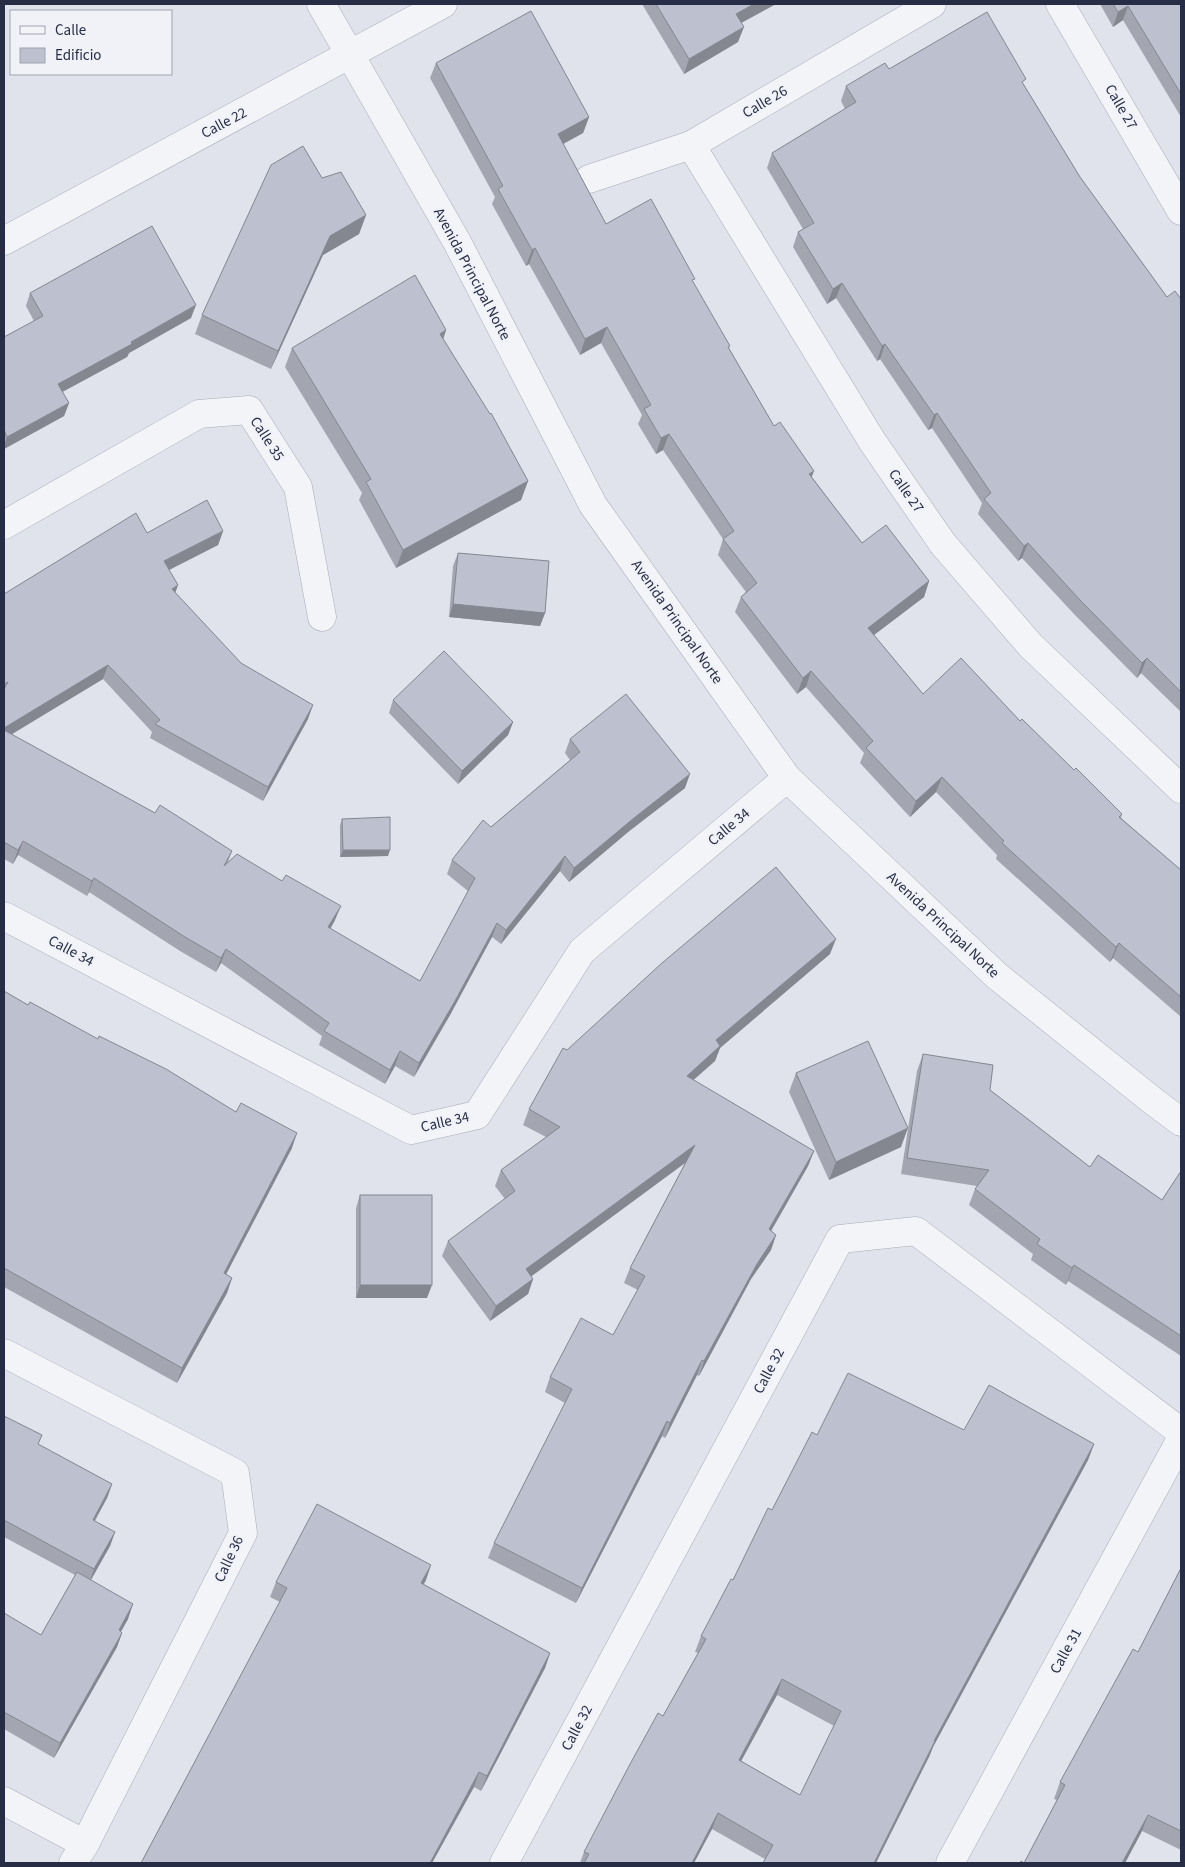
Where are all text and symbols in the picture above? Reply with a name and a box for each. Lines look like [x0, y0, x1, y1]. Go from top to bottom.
legend [10, 10, 172, 75]
text: Calle [55, 20, 86, 41]
text: Edificio [55, 45, 102, 66]
street label: Calle 27 [1100, 80, 1142, 134]
street label: Calle 26 [738, 81, 792, 123]
street label: Calle 22 [197, 102, 251, 144]
street label: Avenida Principal Norte [428, 204, 516, 344]
street label: Calle 35 [245, 413, 289, 465]
street label: Calle 27 [883, 465, 929, 517]
street label: Avenida Principal Norte [626, 556, 728, 688]
street label: Calle 34 [703, 803, 755, 851]
street label: Avenida Principal Norte [882, 867, 1004, 983]
street label: Calle 34 [44, 930, 98, 972]
street label: Calle 34 [419, 1106, 472, 1138]
street label: Calle 32 [748, 1344, 790, 1398]
street label: Calle 36 [209, 1532, 249, 1586]
street label: Calle 31 [1045, 1624, 1087, 1678]
street label: Calle 32 [556, 1701, 598, 1755]

